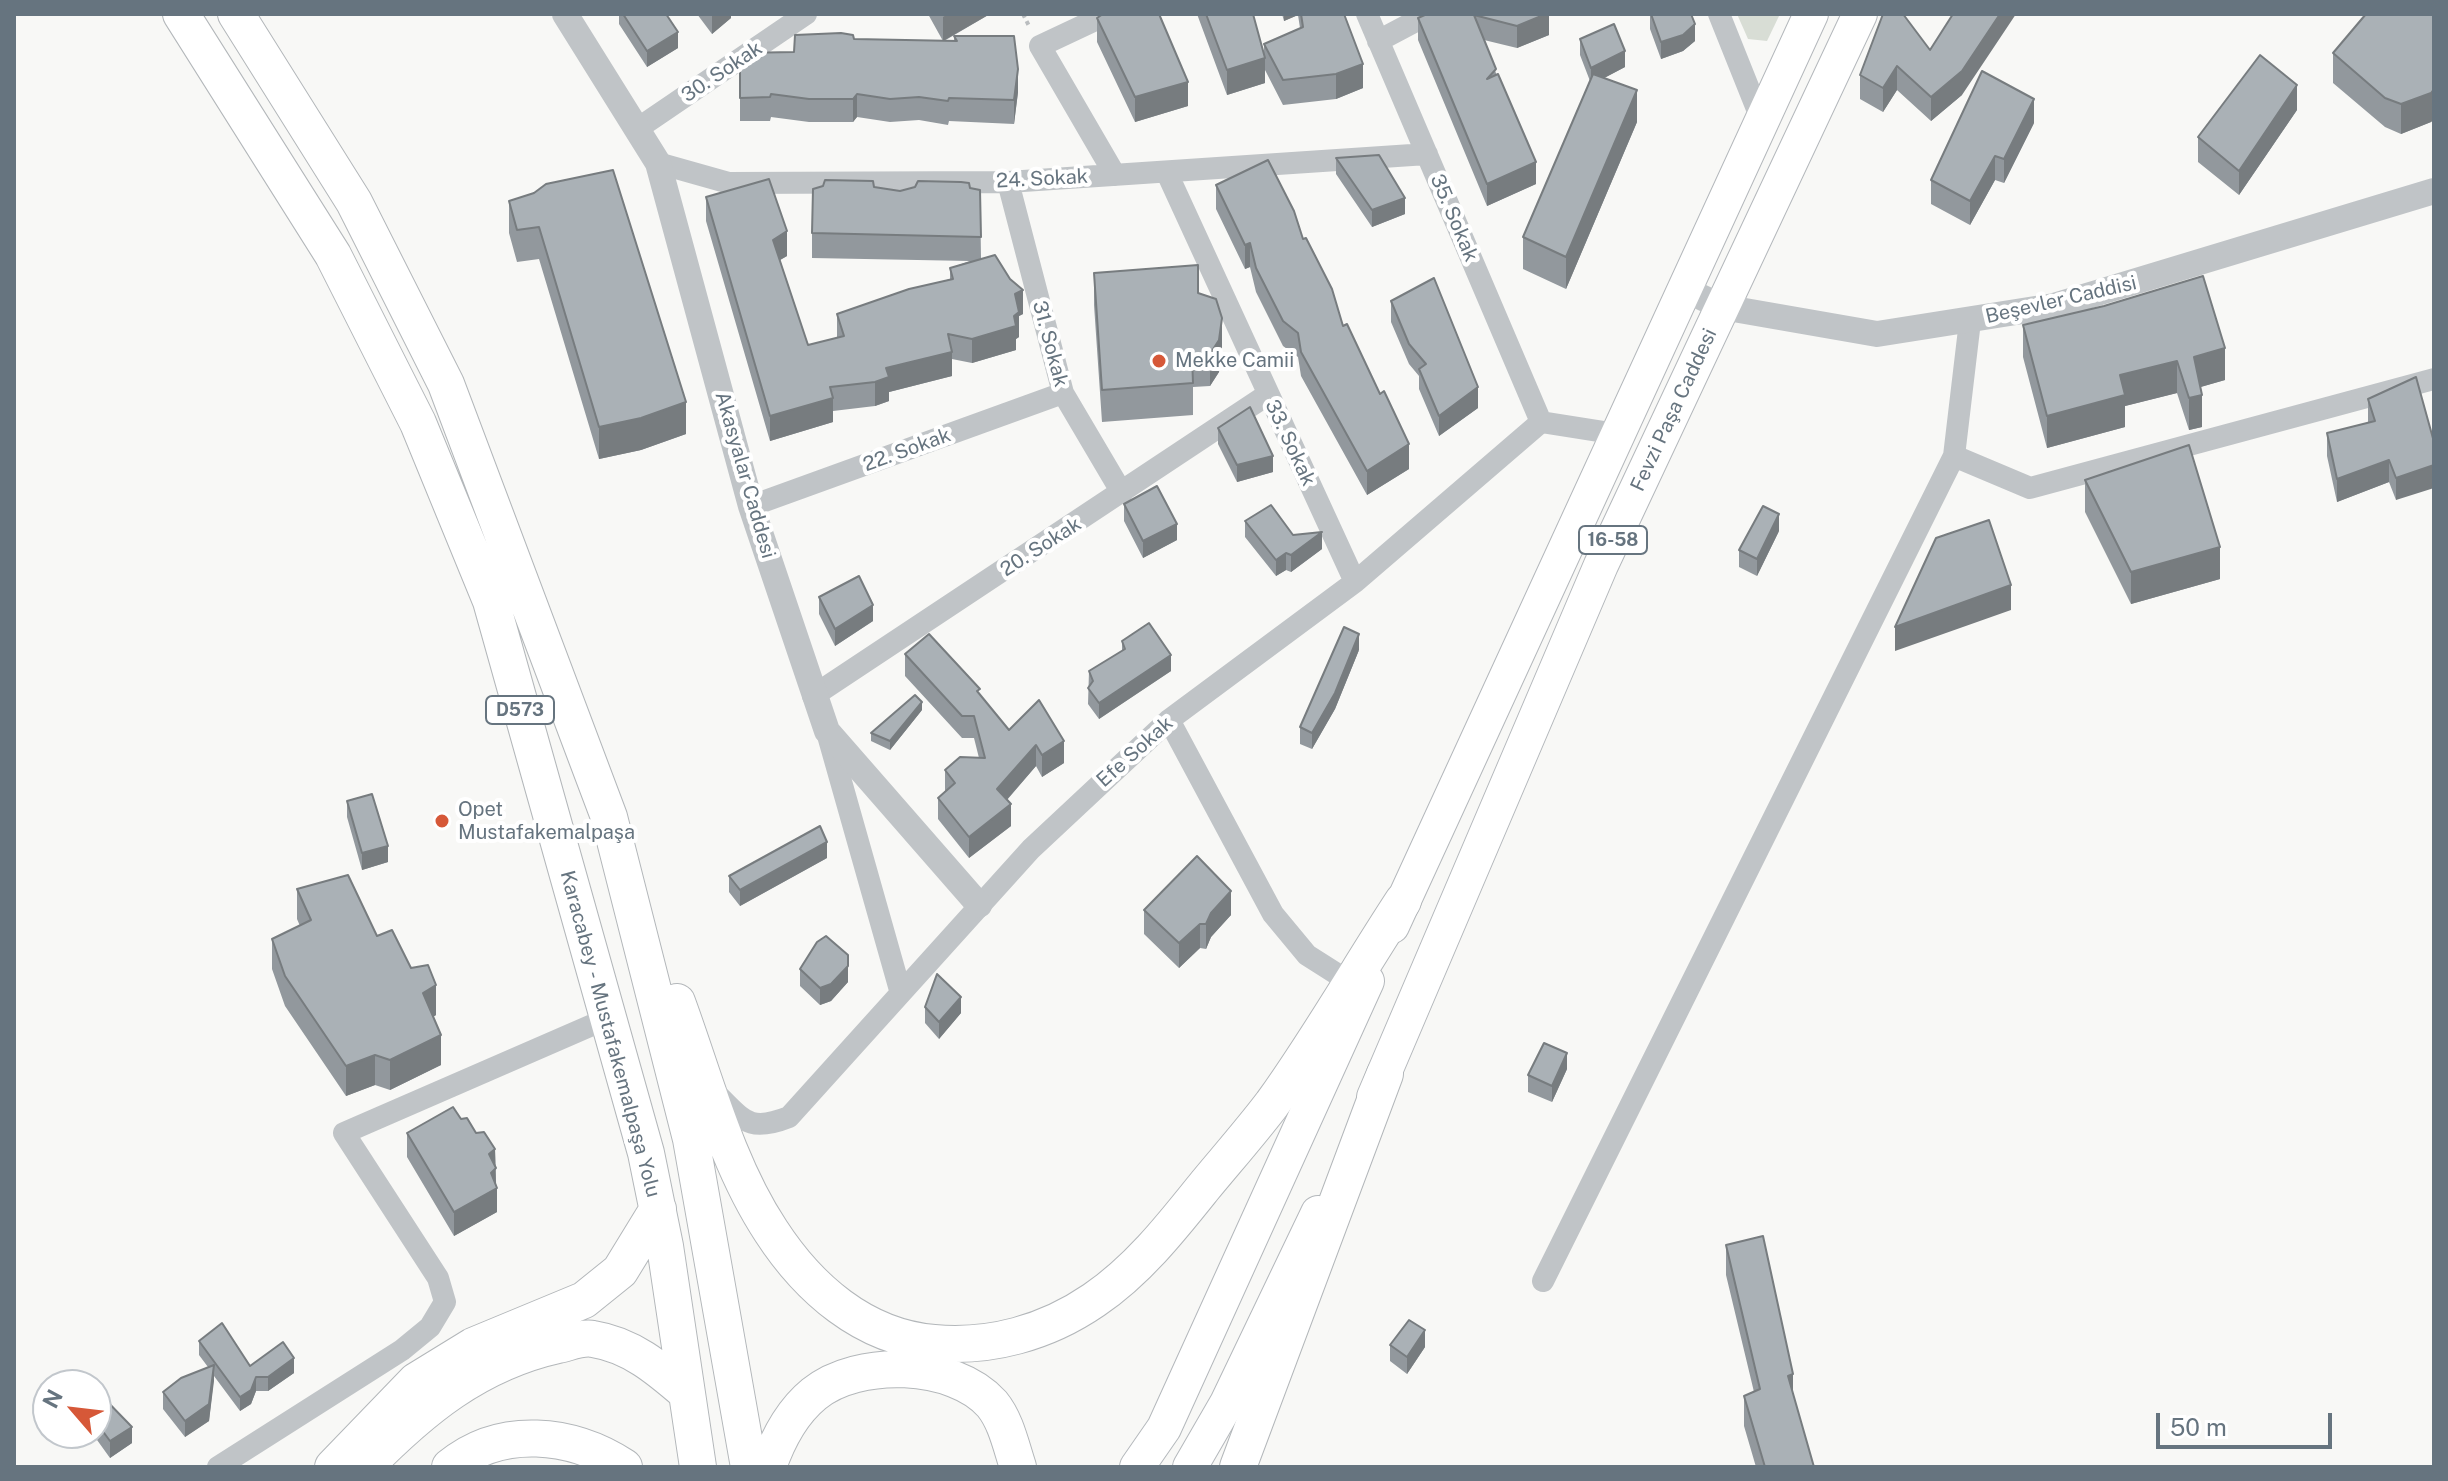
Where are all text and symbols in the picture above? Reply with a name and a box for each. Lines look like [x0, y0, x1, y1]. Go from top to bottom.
street label: 30. Sokak [677, 36, 767, 108]
street label: 24. Sokak [996, 165, 1088, 193]
street label: 35. Sokak [1425, 171, 1483, 265]
street label: Beşevler Caddisi [1983, 271, 2139, 329]
street label: 31. Sokak [1027, 298, 1073, 390]
street label: Fevzi Paşa Caddesi [1626, 325, 1722, 495]
place label: Mekke Camii [1175, 349, 1294, 373]
marker: Mekke Camii [1150, 352, 1168, 370]
street label: Akasyalar Caddesi [710, 389, 780, 561]
street label: 33. Sokak [1260, 396, 1320, 490]
street label: 22. Sokak [860, 423, 954, 477]
street label: 20. Sokak [996, 512, 1086, 582]
road number: 16-58 [1579, 526, 1647, 554]
road number: D573 [486, 696, 554, 724]
street label: Efe Sokak [1092, 712, 1178, 792]
place label: Opet Mustafakemalpaşa [458, 798, 635, 845]
marker: Opet Mustafakemalpaşa [433, 812, 451, 830]
street label: Karacabey - Mustafakemalpaşa Yolu [555, 868, 665, 1200]
north arrow [32, 1369, 112, 1449]
text: N [37, 1385, 68, 1412]
scale bar [2160, 1397, 2336, 1447]
text: 50 m [2170, 1413, 2227, 1441]

